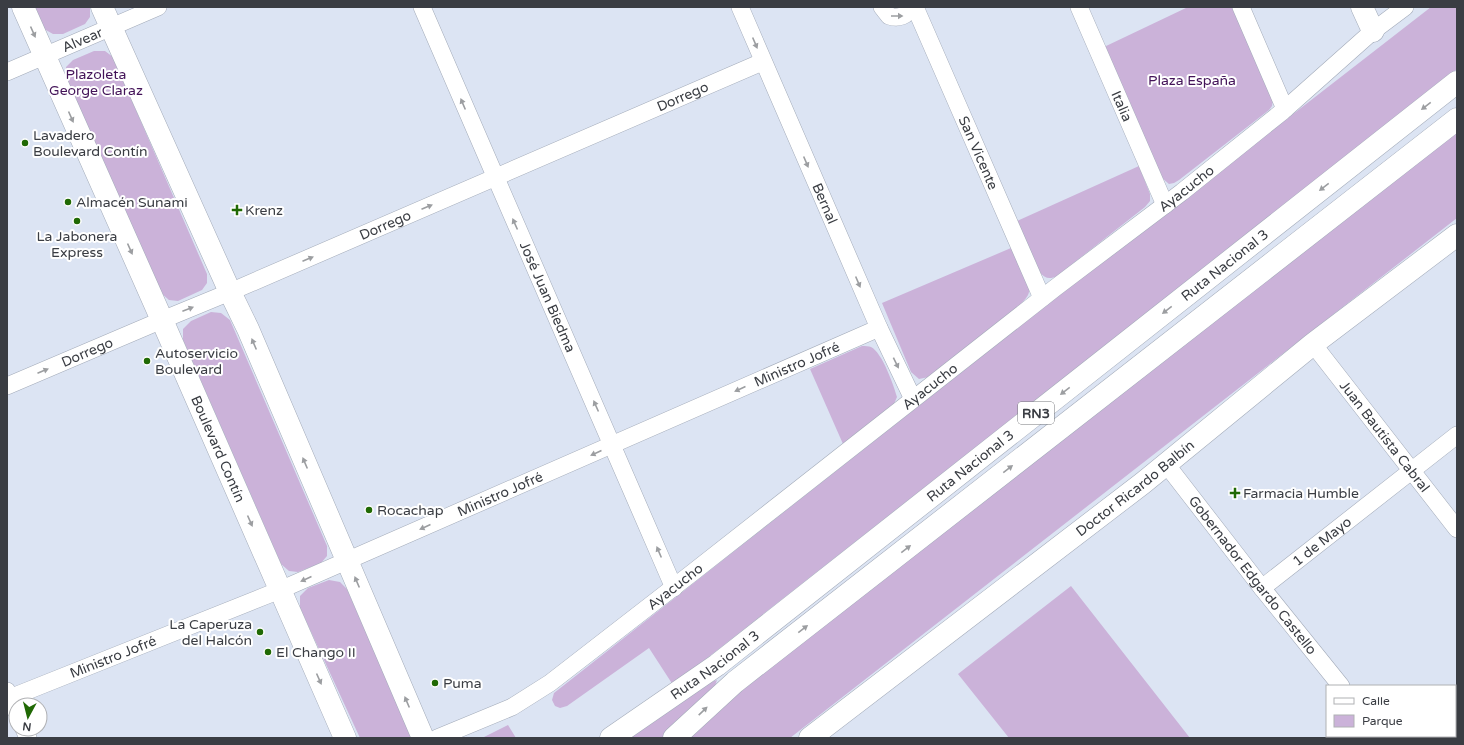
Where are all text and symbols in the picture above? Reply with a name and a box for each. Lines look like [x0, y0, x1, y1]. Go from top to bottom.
one-way arrow [891, 13, 904, 19]
street label: Alvear [60, 24, 106, 56]
one-way arrow [31, 26, 37, 38]
one-way arrow [751, 37, 758, 49]
park label: Plazoleta George Claraz [49, 66, 143, 99]
park label: Plaza España [1148, 72, 1236, 89]
street label: Dorrego [654, 78, 711, 115]
street label: Italia [1107, 88, 1136, 124]
one-way arrow [460, 98, 466, 110]
one-way arrow [1421, 102, 1432, 111]
one-way arrow [68, 112, 74, 123]
street label: San Vicente [955, 113, 1002, 192]
place label: Lavadero Boulevard Contín [33, 127, 148, 160]
marker: Lavadero Boulevard Contín [20, 138, 30, 148]
one-way arrow [804, 157, 810, 169]
street label: Ayacucho [1155, 162, 1218, 216]
street label: Bernal [808, 181, 841, 227]
one-way arrow [1319, 182, 1330, 191]
place label: Almacén Sunami [76, 194, 188, 211]
marker: Almacén Sunami [63, 197, 73, 207]
place label: Krenz [245, 202, 283, 219]
one-way arrow [422, 204, 433, 210]
marker: Krenz [232, 205, 242, 215]
street label: Dorrego [357, 207, 414, 244]
marker: La Jabonera Express [72, 216, 82, 226]
one-way arrow [512, 218, 518, 229]
street label: Ruta Nacional 3 [1178, 226, 1272, 305]
place label: La Jabonera Express [37, 228, 118, 261]
street label: José Juan Biedma [516, 239, 579, 355]
one-way arrow [127, 243, 133, 254]
one-way arrow [302, 255, 314, 262]
one-way arrow [855, 276, 861, 287]
one-way arrow [183, 306, 195, 312]
one-way arrow [1162, 306, 1173, 315]
street label: Dorrego [59, 334, 116, 371]
one-way arrow [251, 337, 257, 349]
street label: Ministro Jofré [752, 338, 842, 391]
place label: Autoservicio Boulevard [155, 345, 238, 378]
marker: Autoservicio Boulevard [142, 356, 152, 366]
one-way arrow [893, 358, 899, 369]
street label: Ayacucho [899, 360, 961, 414]
one-way arrow [37, 368, 48, 374]
street label: Juan Bautista Cabral [1336, 377, 1433, 496]
one-way arrow [735, 386, 746, 392]
one-way arrow [1059, 386, 1070, 395]
street label: Boulevard Contín [187, 393, 249, 505]
one-way arrow [593, 400, 599, 412]
road number: RN3 [1018, 402, 1054, 424]
street label: Ruta Nacional 3 [923, 426, 1017, 506]
street label: Doctor Ricardo Balbín [1073, 437, 1198, 540]
one-way arrow [589, 450, 601, 456]
one-way arrow [302, 458, 308, 469]
one-way arrow [1003, 465, 1014, 473]
street label: Ministro Jofré [455, 468, 546, 520]
place label: Farmacia Humble [1243, 485, 1359, 502]
marker: Farmacia Humble [1230, 488, 1240, 498]
street label: Gobernador Edgardo Castello [1185, 493, 1320, 658]
place label: Rocachap [377, 502, 444, 519]
marker: Rocachap [364, 505, 374, 515]
street label: 1 de Mayo [1289, 513, 1355, 570]
one-way arrow [247, 516, 253, 527]
one-way arrow [419, 525, 431, 531]
one-way arrow [900, 545, 911, 553]
one-way arrow [656, 546, 662, 557]
street label: Ayacucho [644, 560, 706, 614]
one-way arrow [300, 576, 312, 582]
one-way arrow [354, 576, 360, 588]
place label: La Caperuza del Halcón [169, 616, 252, 649]
one-way arrow [798, 624, 809, 633]
marker: La Caperuza del Halcón [255, 627, 265, 637]
street label: Ruta Nacional 3 [667, 627, 763, 704]
street label: Ministro Jofré [67, 632, 159, 682]
place label: El Chango II [276, 644, 356, 661]
marker: El Chango II [263, 647, 273, 657]
one-way arrow [316, 673, 322, 685]
place label: Puma [443, 675, 482, 692]
marker: Puma [430, 678, 440, 688]
legend [1326, 685, 1456, 737]
text: Calle [1362, 694, 1390, 708]
one-way arrow [404, 696, 410, 708]
north arrow [8, 697, 48, 737]
one-way arrow [698, 706, 708, 716]
text: Parque [1362, 714, 1403, 728]
text: N [22, 719, 32, 733]

